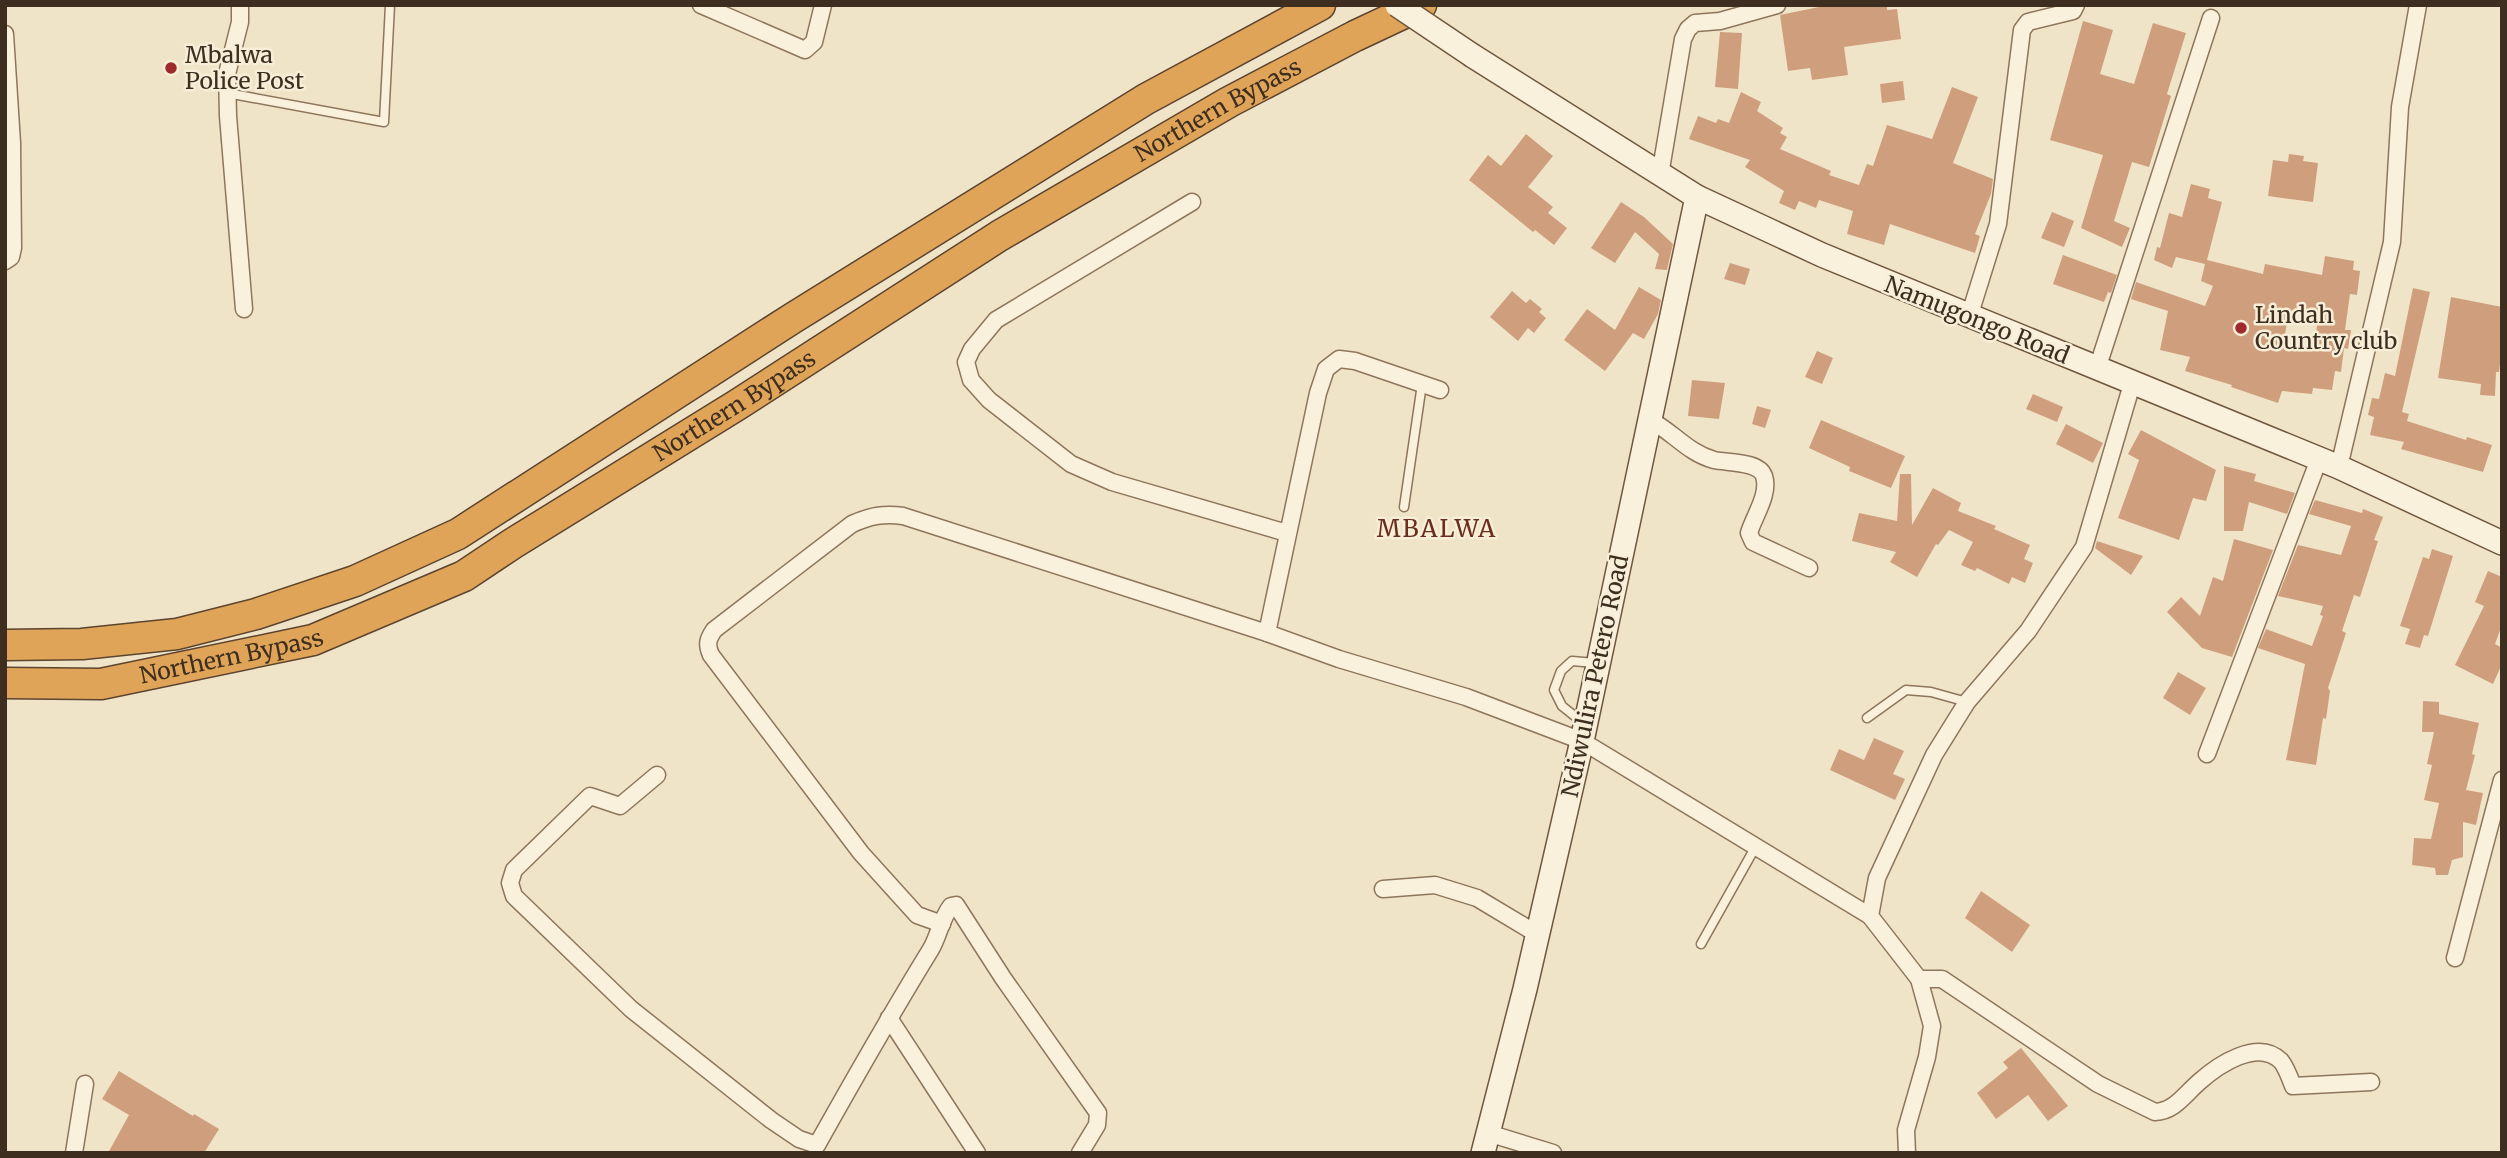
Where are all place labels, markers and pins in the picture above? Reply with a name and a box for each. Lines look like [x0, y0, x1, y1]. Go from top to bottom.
place label: Mbalwa Police Post [185, 40, 304, 95]
marker: Mbalwa Police Post [163, 60, 179, 76]
place label: Lindah Country club [2255, 300, 2397, 355]
marker: Lindah Country club [2233, 320, 2249, 336]

